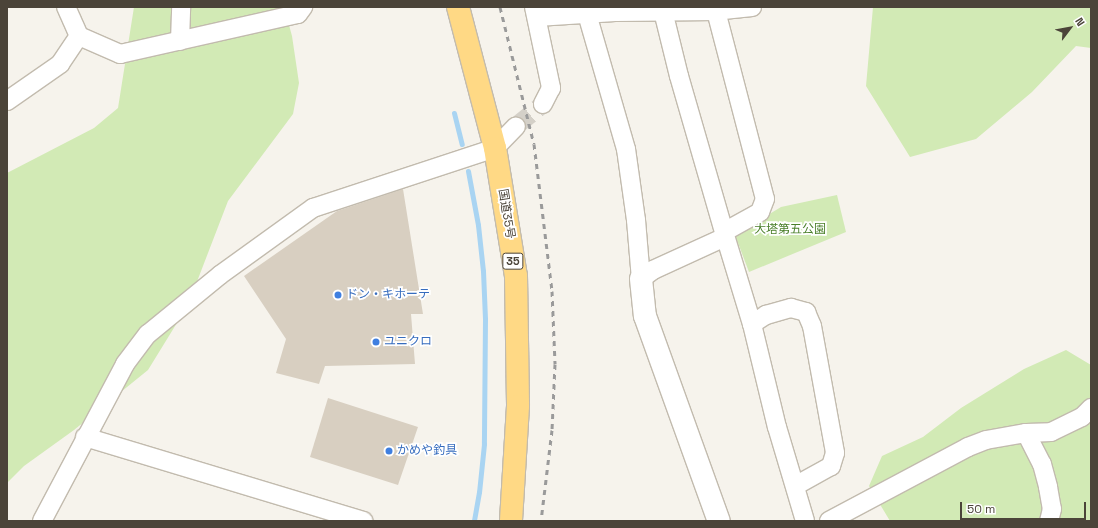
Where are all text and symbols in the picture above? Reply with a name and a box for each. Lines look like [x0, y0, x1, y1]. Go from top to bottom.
north arrow [1050, 8, 1090, 48]
text: N [1072, 15, 1088, 28]
street label: 国道35号 [495, 188, 517, 240]
park label: 大塔第五公園 [754, 223, 826, 237]
road number: 35 [502, 252, 524, 270]
place label: ドン・キホーテ [346, 288, 430, 302]
marker: ドン・キホーテ [333, 290, 343, 300]
place label: ユニクロ [384, 335, 432, 349]
marker: ユニクロ [371, 337, 381, 347]
place label: かめや釣具 [397, 444, 457, 458]
marker: かめや釣具 [384, 446, 394, 456]
scale bar [962, 494, 1088, 520]
text: 50 m [967, 501, 995, 517]

